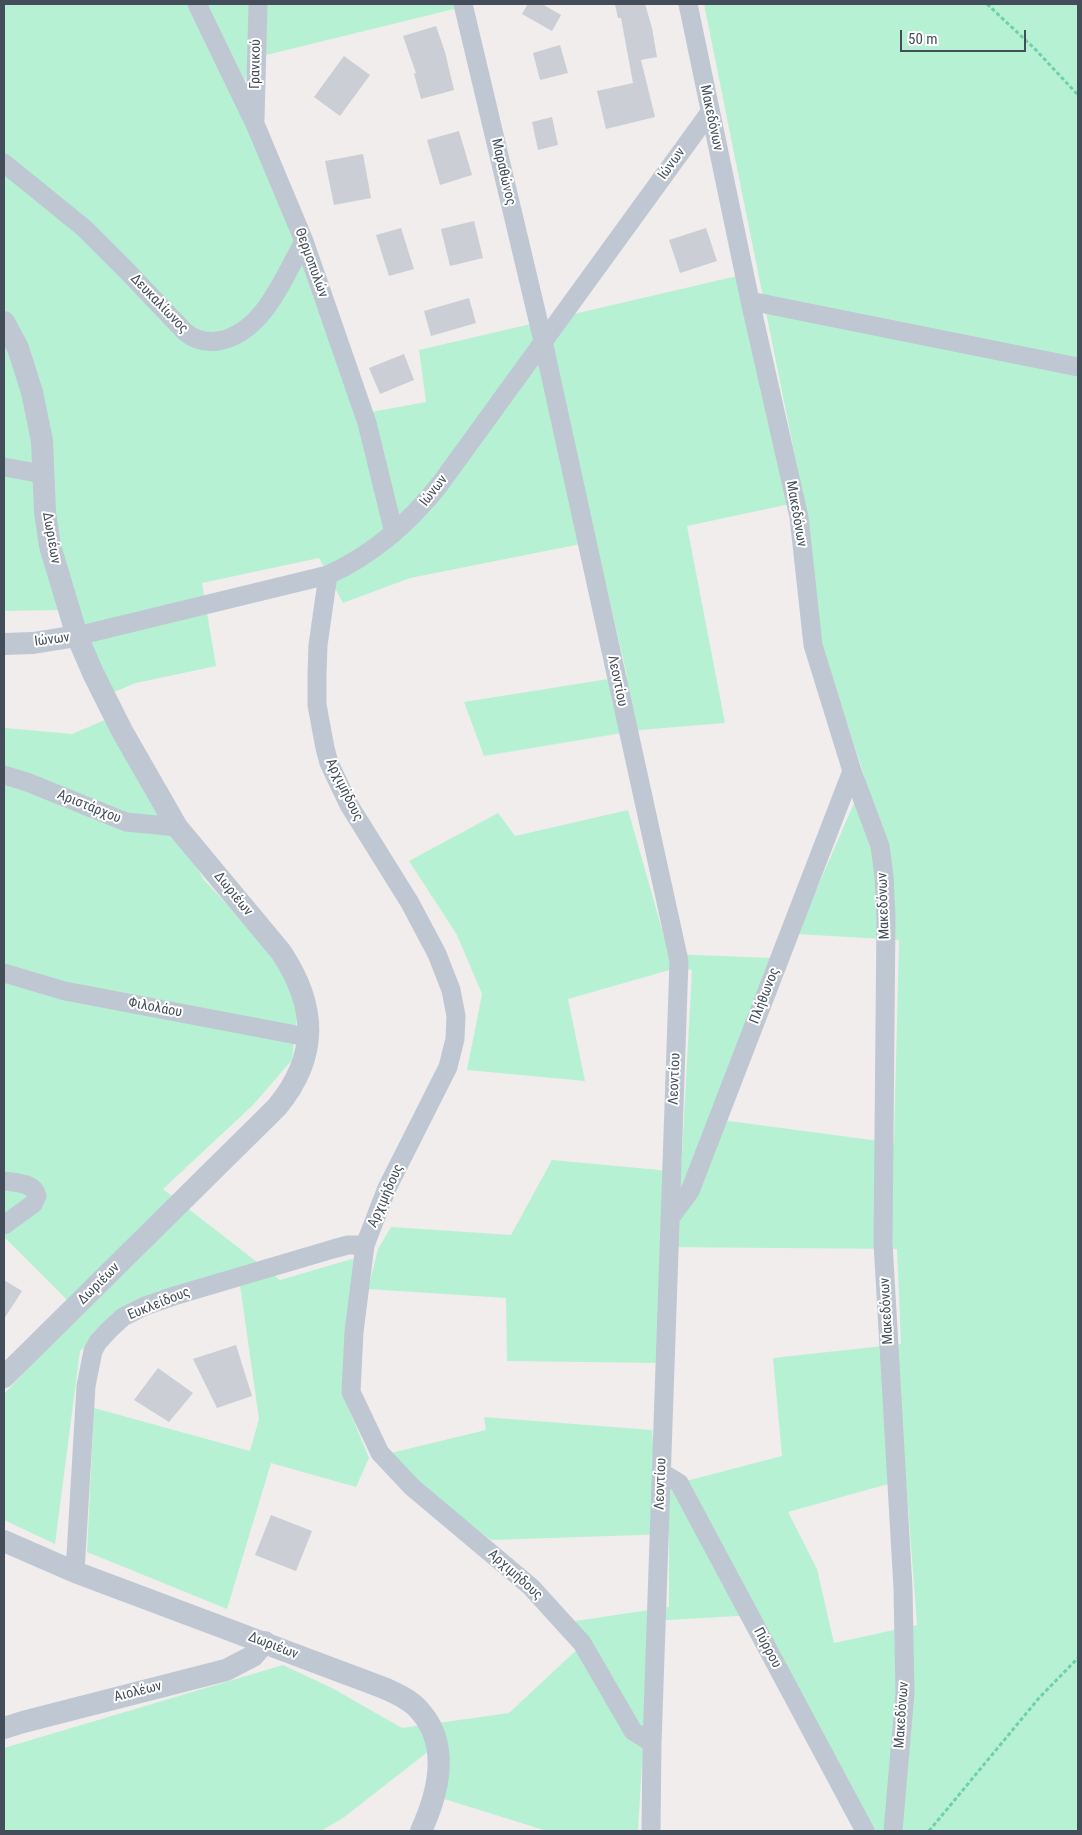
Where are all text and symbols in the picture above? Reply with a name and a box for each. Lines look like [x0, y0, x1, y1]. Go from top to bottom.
scale bar [902, 20, 1028, 52]
text: 50 m [908, 30, 938, 48]
street label: Γρανικού [247, 39, 265, 89]
street label: Μακεδόνων [696, 84, 726, 152]
street label: Μαραθώνος [487, 137, 519, 207]
street label: Ιώνων [655, 145, 689, 183]
street label: Θερμοπυλών [291, 226, 331, 300]
street label: Δευκαλίωνος [126, 271, 192, 337]
street label: Ιώνων [417, 472, 451, 510]
street label: Μακεδόνων [782, 480, 810, 548]
street label: Δωριέων [38, 511, 64, 565]
street label: Ιώνων [33, 630, 71, 650]
street label: Λεοντίου [603, 654, 631, 708]
street label: Αρχιμήδους [322, 756, 366, 824]
street label: Αριστάρχου [55, 787, 123, 827]
street label: Δωριέων [210, 868, 256, 920]
street label: Μακεδόνων [874, 872, 894, 940]
street label: Πλήθωνος [747, 966, 783, 1026]
street label: Φιλολάου [127, 995, 183, 1021]
street label: Λεοντίου [666, 1053, 684, 1105]
street label: Αρχιμήδους [365, 1162, 407, 1230]
street label: Δωριέων [75, 1260, 123, 1308]
street label: Μακεδόνων [877, 1277, 897, 1345]
street label: Ευκλείδους [126, 1284, 192, 1324]
street label: Λεοντίου [652, 1458, 670, 1510]
street label: Αρχιμήδους [484, 1546, 546, 1604]
street label: Πύρρου [749, 1625, 785, 1671]
street label: Δωριέων [246, 1629, 300, 1663]
street label: Αιολέων [112, 1678, 164, 1706]
street label: Μακεδόνων [891, 1681, 913, 1749]

